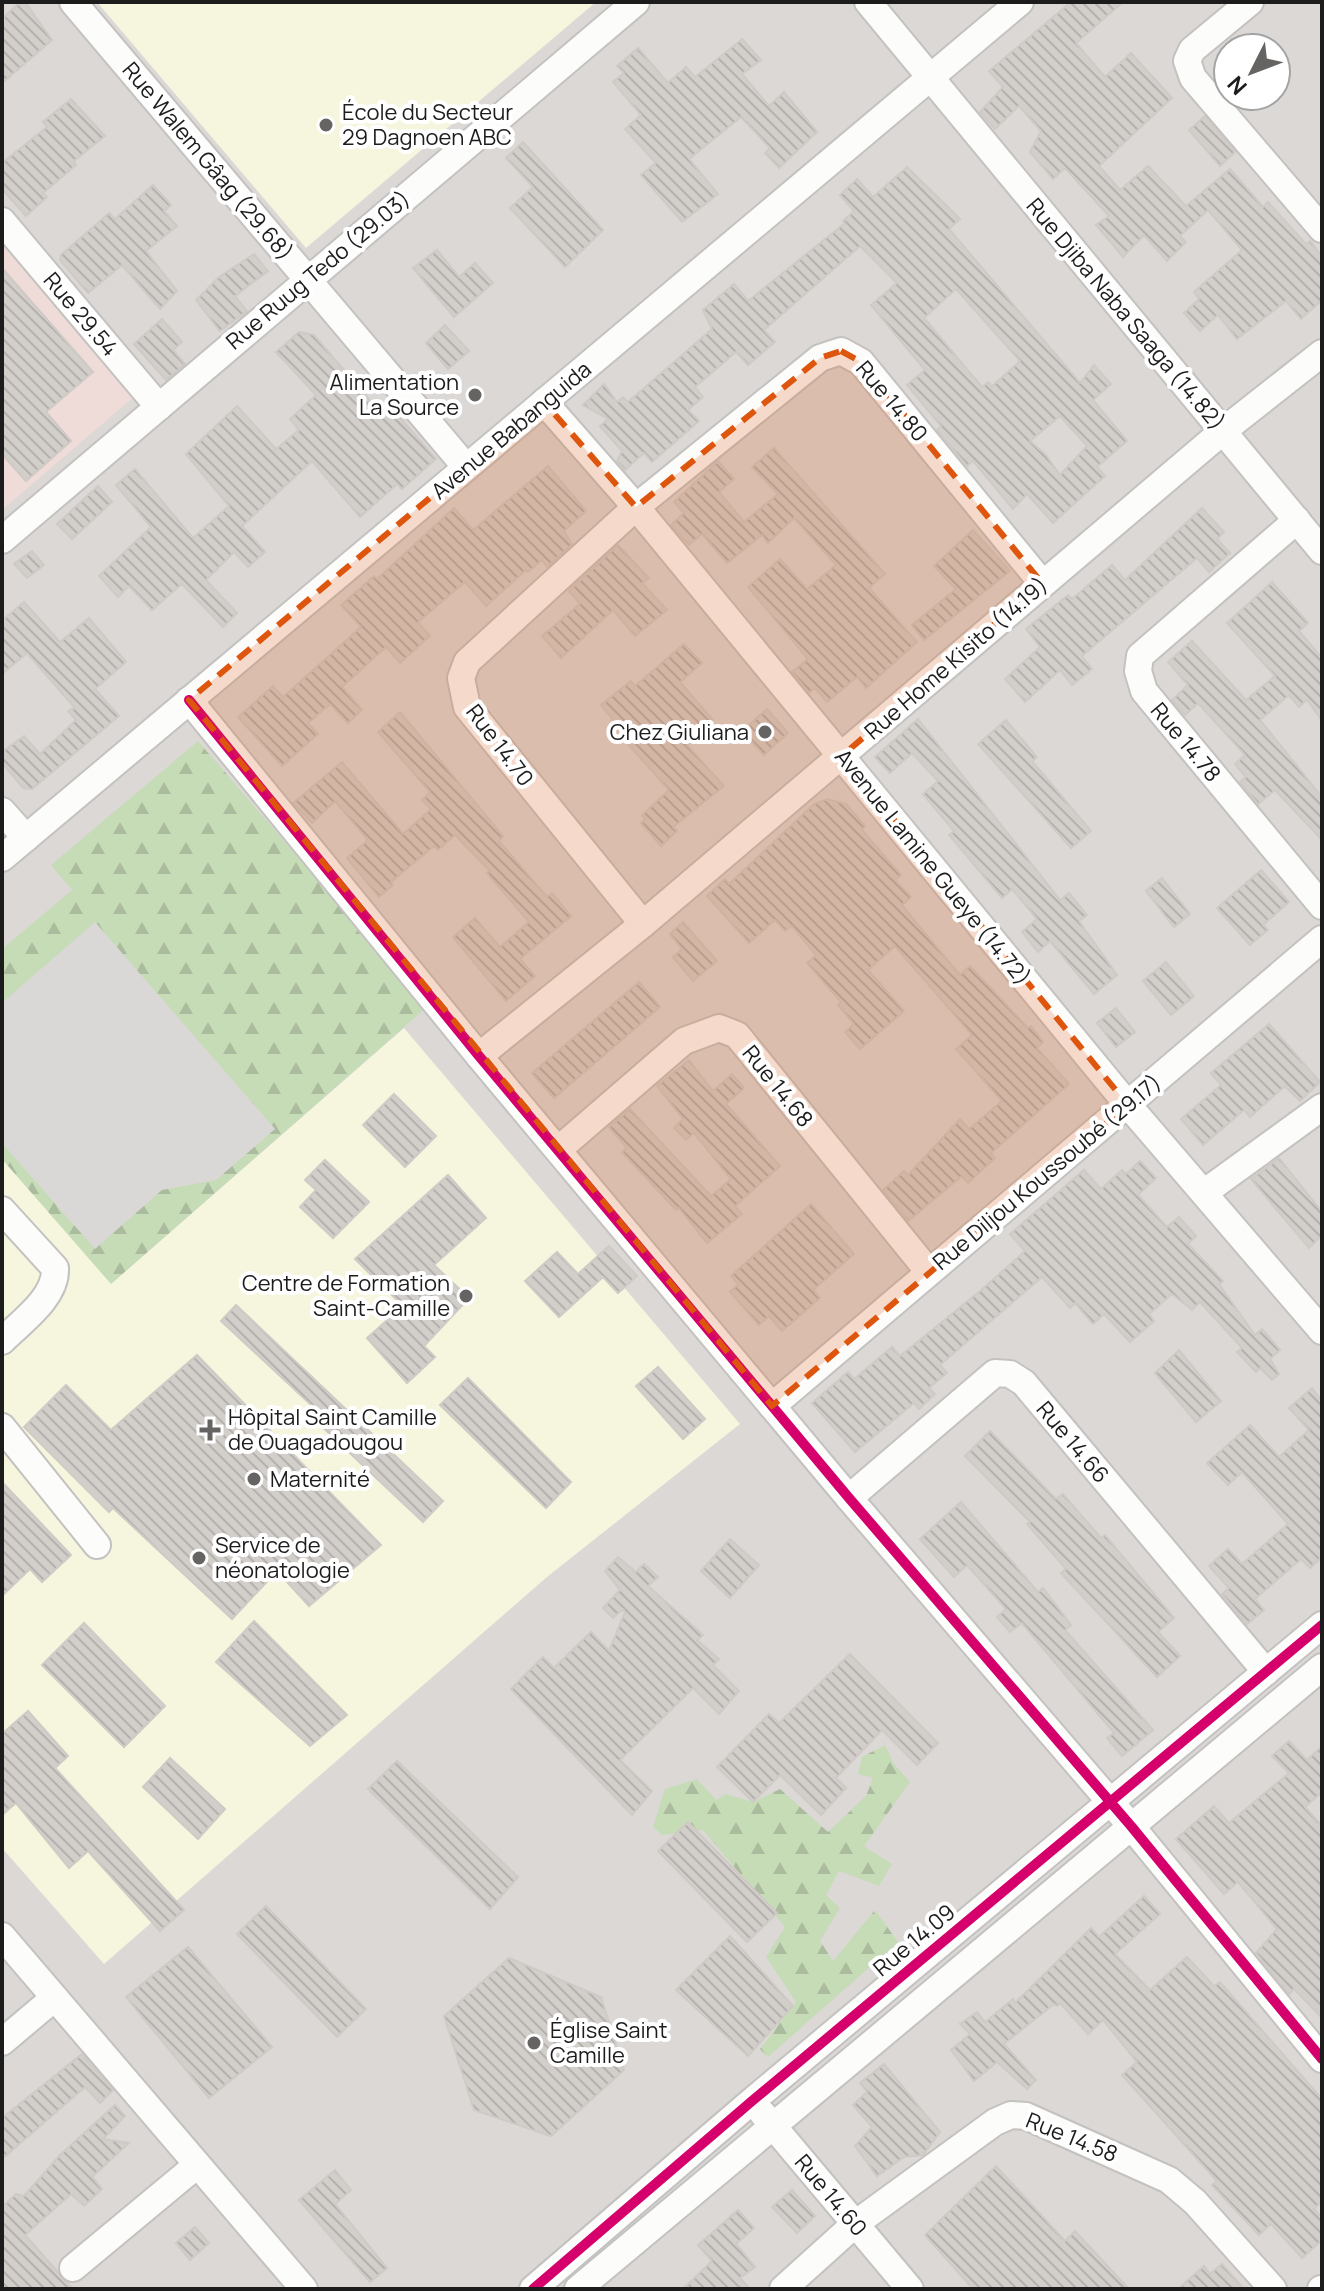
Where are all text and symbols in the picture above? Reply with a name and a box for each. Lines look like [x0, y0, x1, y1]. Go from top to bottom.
north arrow [1212, 32, 1292, 112]
street label: Rue Walem Gâag (29.68) [116, 55, 300, 267]
text: N [1221, 69, 1254, 101]
place label: École du Secteur 29 Dagnoen ABC [342, 97, 513, 152]
marker: École du Secteur 29 Dagnoen ABC [317, 116, 335, 134]
street label: Rue Ruug Tedo (29.03) [220, 184, 416, 356]
street label: Rue Djiba Naba Saaga (14.82) [1020, 192, 1232, 436]
street label: Rue 29.54 [37, 266, 125, 362]
street label: Avenue Babanguida [425, 354, 597, 506]
street label: Rue 14.80 [849, 354, 935, 448]
place label: Alimentation La Source [330, 367, 459, 422]
marker: Alimentation La Source [466, 386, 484, 404]
street label: Rue Home Kisito (14.19) [858, 570, 1054, 746]
street label: Rue 14.78 [1144, 696, 1228, 788]
street label: Rue 14.70 [459, 698, 541, 792]
place label: Chez Giuliana [610, 717, 749, 747]
marker: Chez Giuliana [756, 723, 774, 741]
street label: Avenue Lamine Gueye (14.72) [828, 743, 1038, 991]
street label: Rue 14.68 [736, 1039, 820, 1133]
street label: Rue Diljou Koussoubé (29.17) [926, 1067, 1168, 1277]
place label: Centre de Formation Saint-Camille [242, 1268, 450, 1323]
marker: Centre de Formation Saint-Camille [457, 1287, 475, 1305]
street label: Rue 14.66 [1030, 1395, 1116, 1489]
place label: Hôpital Saint Camille de Ouagadougou [228, 1402, 437, 1457]
marker: Hôpital Saint Camille de Ouagadougou [199, 1419, 221, 1441]
place label: Maternité [270, 1464, 370, 1494]
marker: Maternité [245, 1470, 263, 1488]
place label: Service de néonatologie [215, 1530, 350, 1585]
marker: Service de néonatologie [190, 1549, 208, 1567]
street label: Rue 14.09 [867, 1897, 961, 1983]
place label: Église Saint Camille [550, 2015, 668, 2070]
marker: Église Saint Camille [525, 2034, 543, 2052]
street label: Rue 14.58 [1022, 2105, 1122, 2169]
street label: Rue 14.60 [788, 2148, 874, 2242]

